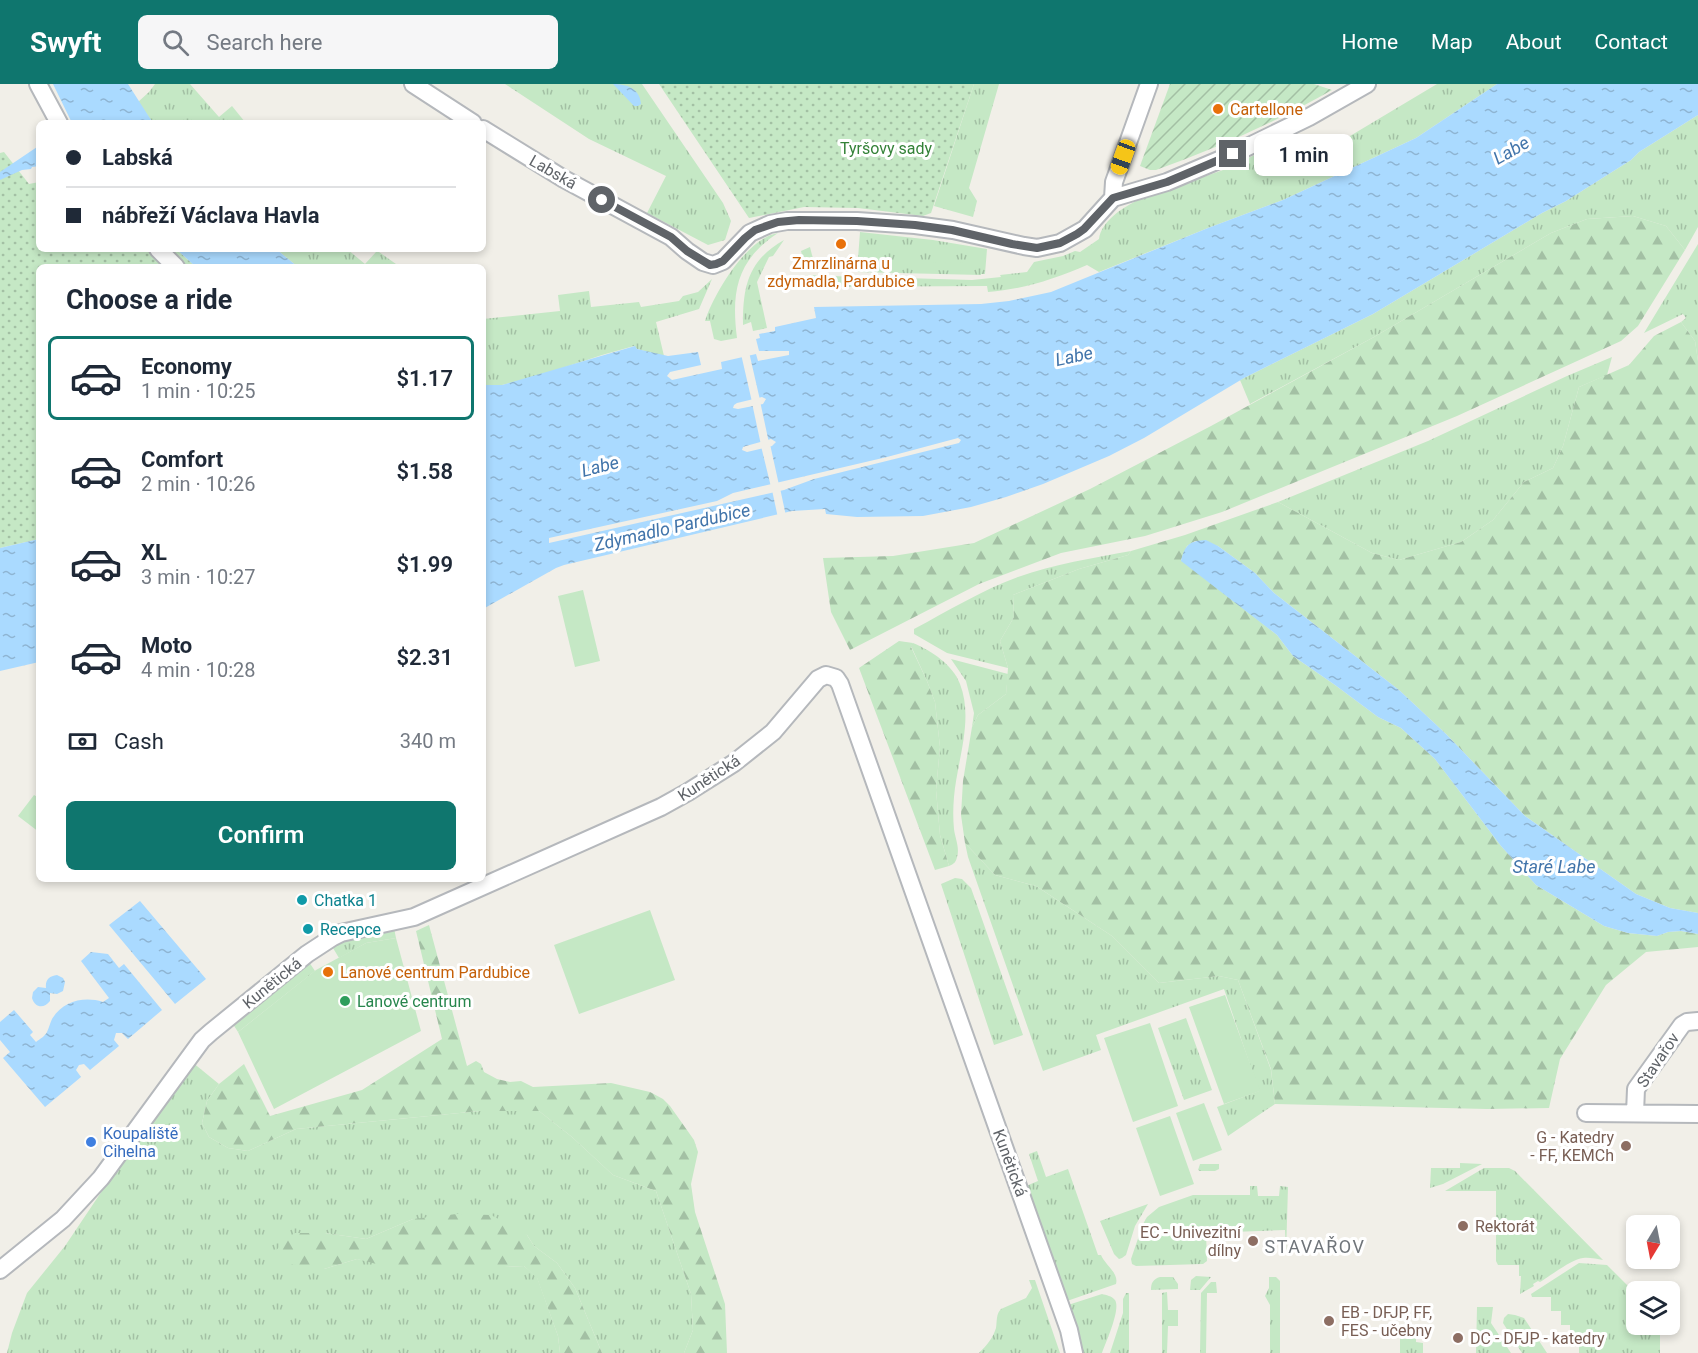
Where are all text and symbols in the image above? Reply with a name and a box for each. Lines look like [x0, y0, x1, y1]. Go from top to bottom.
search box [138, 15, 558, 69]
text: Swyft [30, 26, 102, 59]
icon: search [159, 26, 192, 59]
text: Search here [207, 30, 322, 55]
text: Home [1342, 30, 1398, 54]
text: Map [1431, 30, 1473, 54]
text: About [1506, 30, 1562, 54]
text: Contact [1595, 30, 1668, 54]
place label: Cartellone [1230, 100, 1303, 119]
marker: Cartellone [1211, 102, 1225, 116]
water label: Labe [1489, 131, 1533, 169]
callout: 1 min [1254, 133, 1353, 175]
car [1108, 137, 1138, 177]
park label: Tyršovy sady [840, 139, 932, 158]
route end [1219, 140, 1246, 167]
text: 1 min [1278, 143, 1329, 167]
text: Labská [102, 145, 173, 170]
street label: Labská [526, 151, 580, 193]
route start [588, 186, 615, 213]
text: nábřeží Václava Havla [102, 203, 320, 228]
marker: Zmrzlinárna u zdymadla, Pardubice [834, 237, 848, 251]
place label: Zmrzlinárna u zdymadla, Pardubice [767, 254, 915, 291]
text: Choose a ride [66, 284, 232, 316]
water label: Labe [1053, 342, 1095, 370]
icon: car [69, 351, 123, 405]
text: Economy [141, 354, 232, 379]
text: $1.17 [396, 366, 453, 391]
text: 1 min · 10:25 [141, 379, 256, 403]
icon: car [69, 444, 123, 498]
text: Comfort [141, 447, 223, 472]
water label: Labe [579, 451, 621, 481]
text: $1.58 [396, 459, 453, 484]
text: 2 min · 10:26 [141, 472, 256, 496]
water label: Zdymadlo Pardubice [591, 499, 752, 555]
icon: car [69, 537, 123, 591]
text: XL [141, 540, 167, 565]
text: $1.99 [396, 552, 453, 577]
text: 3 min · 10:27 [141, 565, 256, 589]
icon: car [69, 630, 123, 684]
text: Moto [141, 633, 192, 658]
text: $2.31 [396, 645, 453, 670]
text: 4 min · 10:28 [141, 658, 256, 682]
icon: cash [66, 725, 99, 758]
text: Cash [114, 729, 164, 754]
text: 340 m [400, 729, 456, 753]
street label: Kunětická [674, 751, 744, 805]
button: Confirm [66, 801, 456, 870]
water label: Staré Labe [1513, 856, 1595, 877]
place label: Chatka 1 [314, 891, 377, 910]
marker: Chatka 1 [295, 893, 309, 907]
place label: Recepce [320, 920, 381, 939]
marker: Recepce [301, 922, 315, 936]
street label: Kunětická [239, 953, 305, 1013]
place label: Lanové centrum Pardubice [340, 963, 530, 982]
marker: Lanové centrum Pardubice [321, 965, 335, 979]
place label: Lanové centrum [357, 992, 471, 1011]
marker: Lanové centrum [338, 994, 352, 1008]
street label: Stavařov [1633, 1029, 1683, 1091]
place label: Koupaliště Cihelna [103, 1124, 178, 1161]
street label: Kunětická [989, 1127, 1031, 1199]
place label: G - Katedry - FF, KEMCh [1530, 1128, 1614, 1165]
marker: Koupaliště Cihelna [84, 1135, 98, 1149]
marker: G - Katedry - FF, KEMCh [1619, 1139, 1633, 1153]
north arrow [1626, 1215, 1680, 1269]
map controls [1626, 1215, 1680, 1335]
place label: Rektorát [1475, 1217, 1535, 1236]
marker: Rektorát [1456, 1219, 1470, 1233]
place label: EC - Univezitní dílny [1140, 1223, 1242, 1260]
marker: EC - Univezitní dílny [1246, 1234, 1260, 1248]
district label: STAVAŘOV [1265, 1236, 1366, 1257]
button: layers [1626, 1281, 1680, 1335]
place label: EB - DFJP, FF, FES - učebny [1341, 1303, 1432, 1340]
marker: EB - DFJP, FF, FES - učebny [1322, 1314, 1336, 1328]
place label: DC - DFJP - katedry [1470, 1329, 1605, 1348]
marker: DC - DFJP - katedry [1451, 1331, 1465, 1345]

